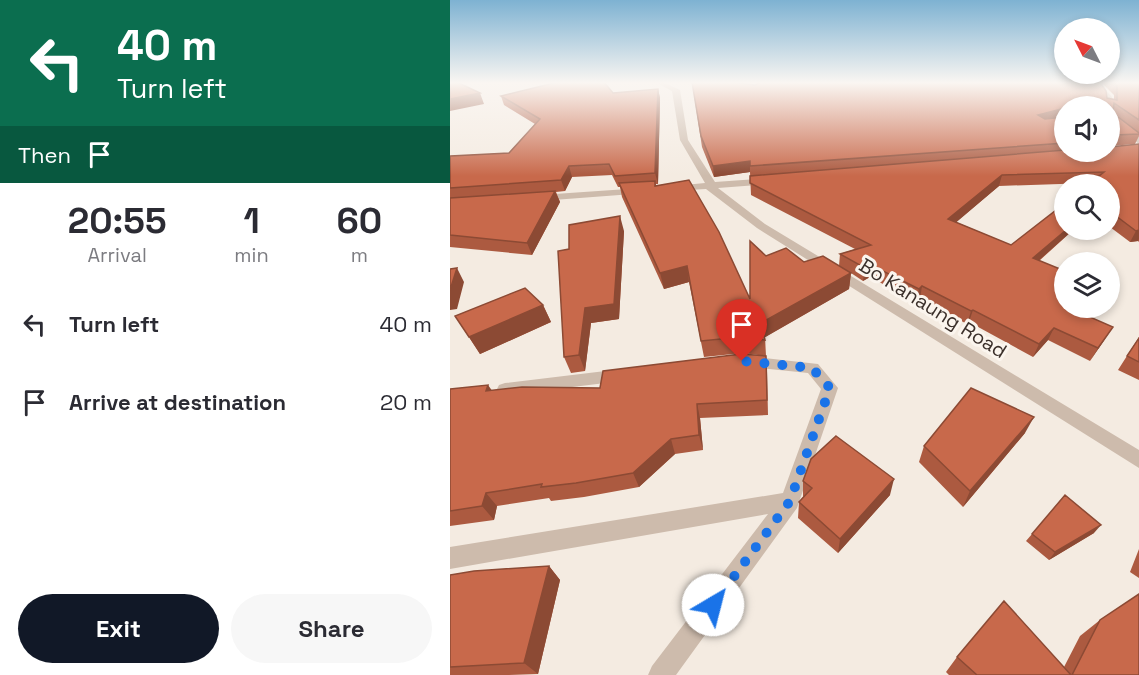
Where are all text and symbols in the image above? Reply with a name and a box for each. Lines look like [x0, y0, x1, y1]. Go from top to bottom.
north arrow [1054, 18, 1120, 84]
map controls [1054, 18, 1120, 318]
text: 40 m [117, 19, 217, 72]
icon: left [18, 24, 96, 102]
text: Turn left [117, 71, 227, 106]
button: sound [1054, 96, 1120, 162]
icon: arrive [83, 138, 116, 171]
text: Then [18, 141, 71, 169]
button: search [1054, 174, 1120, 240]
text: 20:55 [68, 198, 166, 244]
text: 1 [243, 198, 260, 244]
text: 60 [337, 198, 382, 244]
text: Arrival [87, 242, 147, 268]
text: min [234, 242, 269, 268]
text: m [351, 242, 368, 268]
street label: Bo Kanaung Road [854, 252, 1012, 364]
button: layers [1054, 252, 1120, 318]
pin [716, 299, 767, 361]
icon: left [18, 308, 51, 341]
icon: arrive [725, 308, 758, 341]
text: Turn left [69, 310, 159, 338]
text: 40 m [380, 310, 432, 338]
icon: arrive [18, 386, 51, 419]
text: Arrive at destination [69, 388, 286, 416]
text: 20 m [380, 388, 432, 416]
position arrow [681, 573, 745, 637]
button: Exit [18, 594, 219, 663]
button: Share [231, 594, 432, 663]

